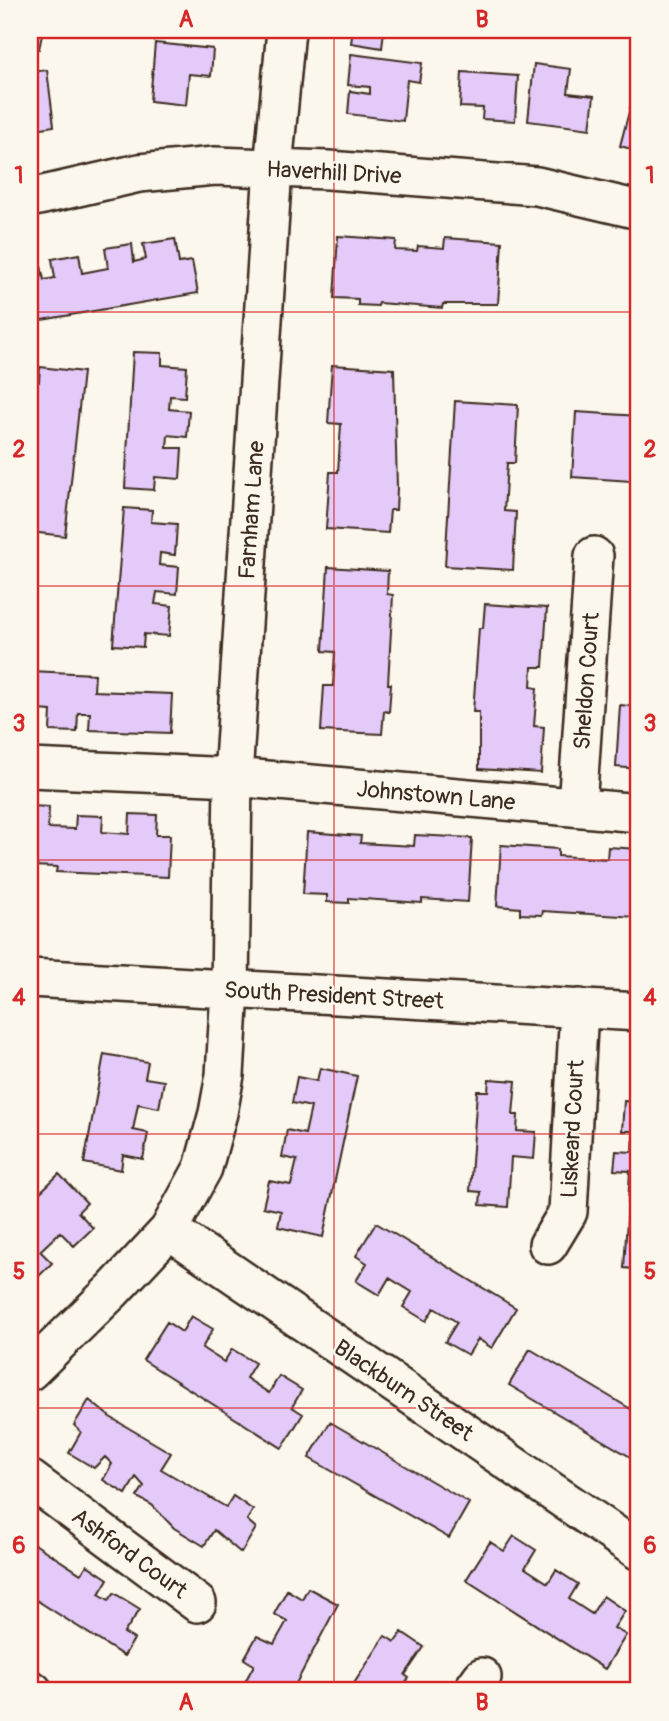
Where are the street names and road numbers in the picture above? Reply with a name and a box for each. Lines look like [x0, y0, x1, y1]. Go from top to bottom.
street label: Haverhill Drive [266, 154, 403, 191]
street label: Farnham Lane [232, 439, 271, 580]
street label: Sheldon Court [567, 611, 606, 751]
street label: Johnstown Lane [355, 774, 517, 817]
street label: South President Street [223, 975, 445, 1016]
street label: Liskeard Court [554, 1058, 591, 1199]
street label: Blackburn Street [328, 1333, 480, 1448]
street label: Ashford Court [66, 1502, 194, 1606]

